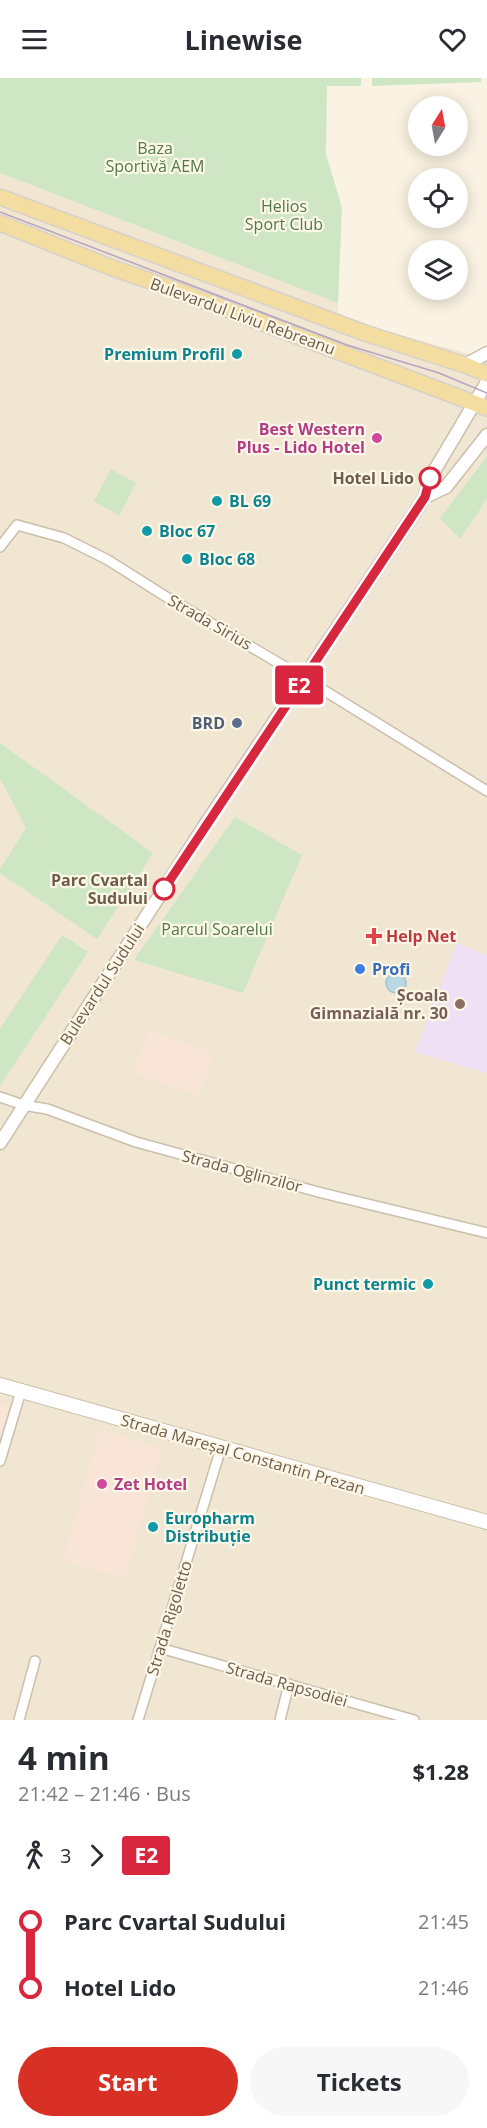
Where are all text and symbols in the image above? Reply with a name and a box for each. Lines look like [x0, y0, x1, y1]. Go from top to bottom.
text: Linewise [185, 21, 302, 58]
icon: menu [18, 23, 51, 56]
icon: heart [436, 23, 469, 56]
north arrow [408, 96, 468, 156]
map controls [408, 96, 468, 300]
park label: Baza Sportivă AEM [106, 137, 204, 177]
button: locate [408, 168, 468, 228]
park label: Helios Sport Club [245, 195, 323, 235]
button: layers [408, 240, 468, 300]
street label: Bulevardul Liviu Rebreanu [147, 272, 339, 360]
place label: Premium Profil [104, 343, 225, 365]
marker: Premium Profil [230, 347, 244, 361]
place label: Best Western Plus - Lido Hotel [237, 418, 365, 458]
marker: Best Western Plus - Lido Hotel [370, 431, 384, 445]
place label: Hotel Lido [332, 467, 414, 489]
marker: Hotel Lido [419, 467, 441, 489]
place label: BL 69 [229, 490, 271, 512]
marker: BL 69 [210, 494, 224, 508]
place label: Bloc 67 [159, 520, 215, 542]
marker: Bloc 67 [140, 524, 154, 538]
place label: Bloc 68 [199, 548, 255, 570]
marker: Bloc 68 [180, 552, 194, 566]
street label: Strada Sirius [164, 589, 256, 655]
line badge: E2 [272, 666, 326, 704]
text: E2 [287, 671, 311, 699]
place label: BRD [192, 712, 225, 734]
marker: BRD [230, 716, 244, 730]
place label: Parc Cvartal Sudului [51, 869, 148, 909]
marker: Parc Cvartal Sudului [153, 878, 175, 900]
park label: Parcul Soarelui [161, 918, 273, 940]
street label: Bulevardul Sudului [55, 919, 149, 1049]
place label: Help Net [386, 925, 456, 947]
marker: Help Net [367, 929, 381, 943]
place label: Profi [372, 958, 410, 980]
marker: Profi [353, 962, 367, 976]
place label: Școala Gimnazială nr. 30 [310, 984, 448, 1024]
marker: Școala Gimnazială nr. 30 [453, 997, 467, 1011]
street label: Strada Oglinzilor [179, 1144, 305, 1198]
place label: Punct termic [313, 1273, 416, 1295]
marker: Punct termic [421, 1277, 435, 1291]
street label: Strada Mareșal Constantin Prezan [118, 1409, 368, 1499]
place label: Zet Hotel [114, 1473, 187, 1495]
marker: Zet Hotel [95, 1477, 109, 1491]
place label: Europharm Distribuție [165, 1507, 255, 1547]
marker: Europharm Distribuție [146, 1520, 160, 1534]
street label: Strada Rigoletto [141, 1558, 197, 1678]
street label: Strada Rapsodiei [224, 1656, 350, 1712]
text: 4 min [18, 1735, 110, 1780]
text: $1.28 [412, 1756, 469, 1786]
text: 21:42 – 21:46 · Bus [18, 1780, 191, 1807]
icon: walk [18, 1839, 51, 1872]
icon: forward [80, 1839, 113, 1872]
text: E2 [134, 1841, 158, 1869]
text: 3 [60, 1842, 71, 1869]
text: Parc Cvartal Sudului [64, 1906, 286, 1936]
text: 21:45 [418, 1908, 469, 1935]
text: Hotel Lido [64, 1972, 176, 2002]
text: 21:46 [418, 1974, 469, 2001]
button: Start [18, 2047, 238, 2116]
button: Tickets [250, 2047, 469, 2116]

